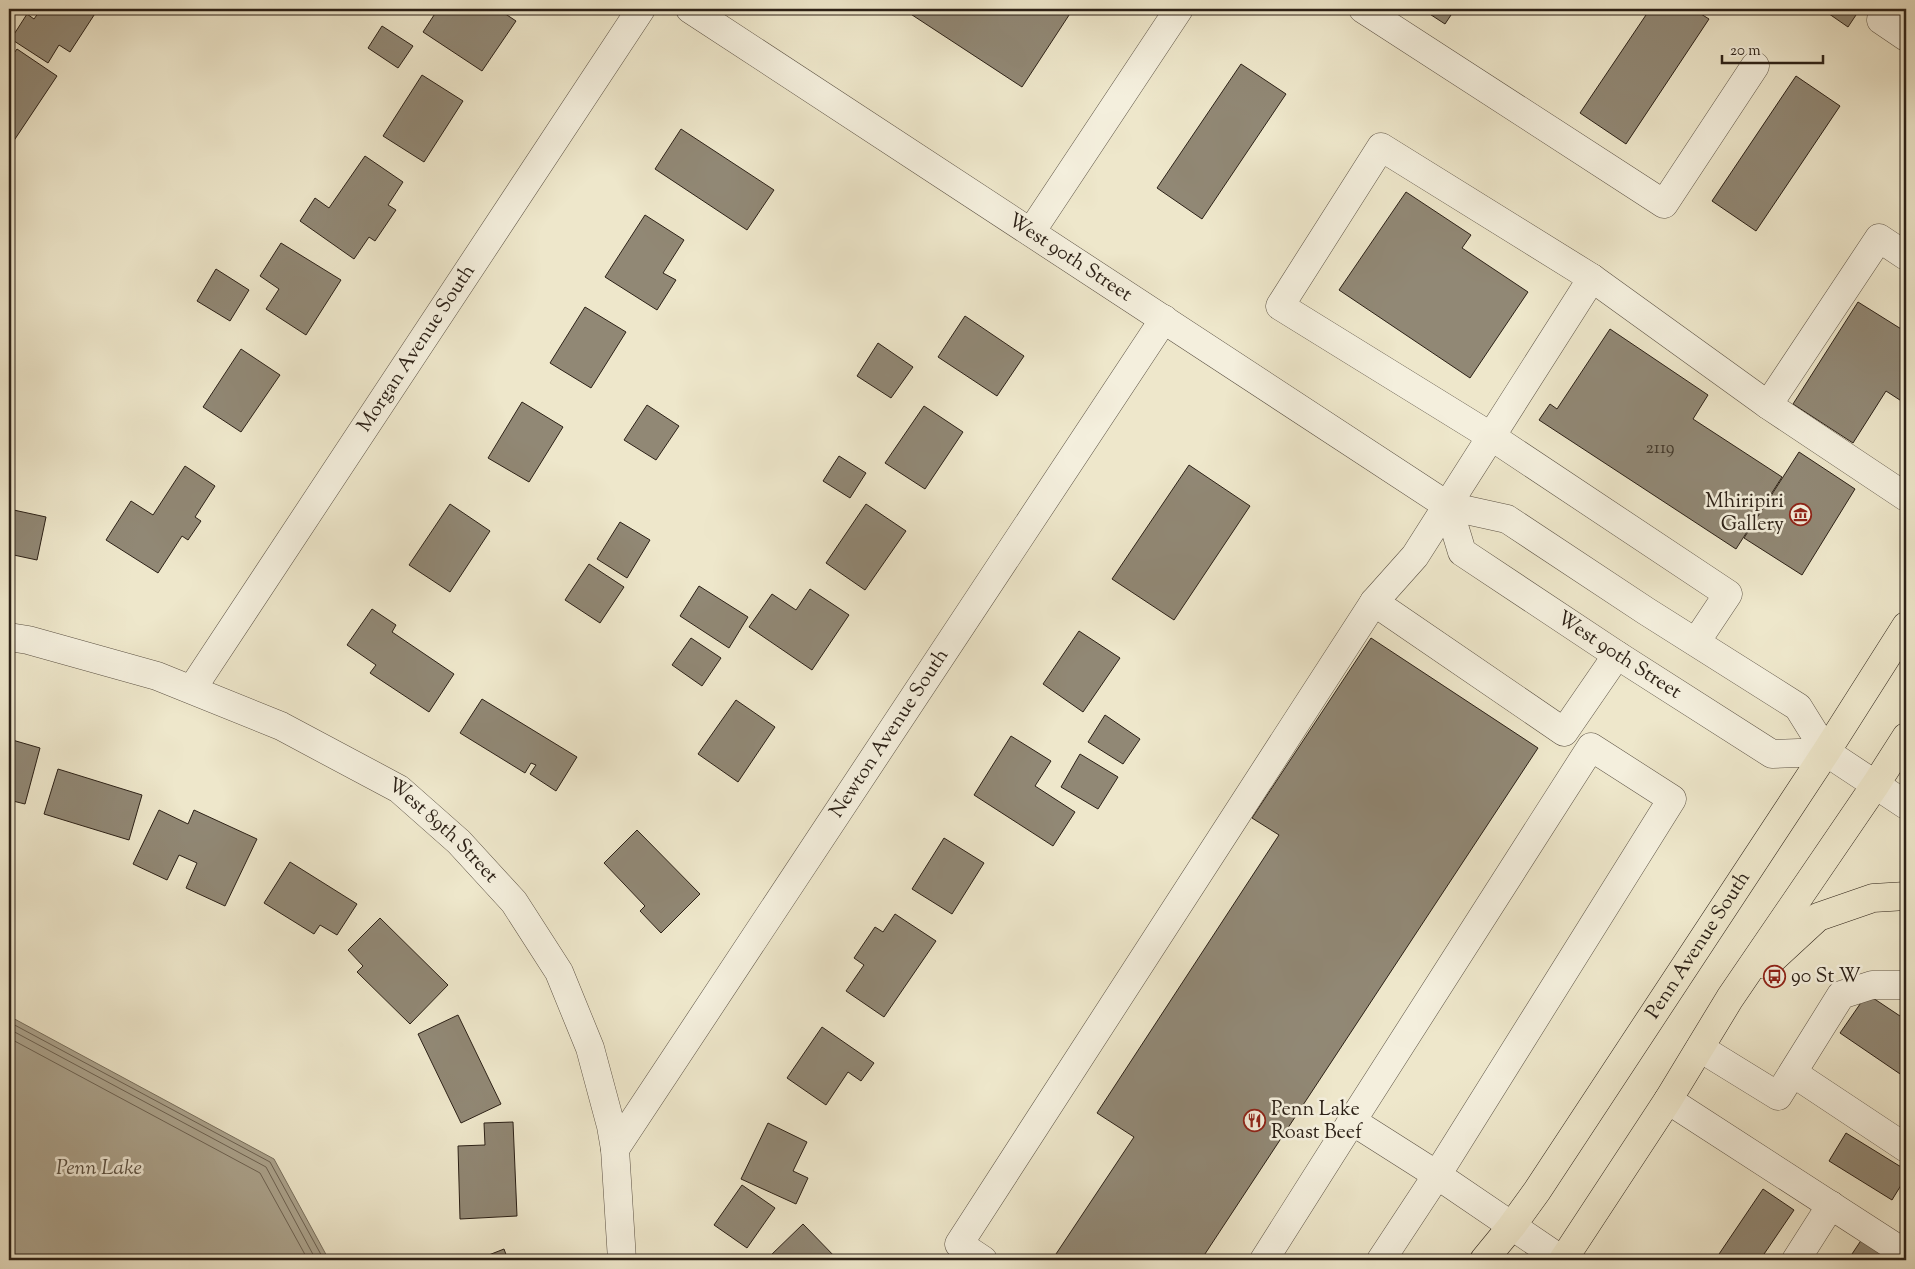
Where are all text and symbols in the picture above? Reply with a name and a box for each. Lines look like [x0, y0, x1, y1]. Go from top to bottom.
scale bar [1722, 32, 1824, 64]
text: 20 m [1730, 41, 1761, 62]
street label: West 90th Street [1002, 207, 1138, 309]
street label: Morgan Avenue South [351, 259, 483, 438]
house number: 2119 [1645, 436, 1675, 462]
place label: Mhiripiri Gallery [1705, 488, 1784, 540]
museum icon: Mhiripiri Gallery [1788, 502, 1812, 526]
street label: West 90th Street [1551, 604, 1687, 707]
street label: Newton Avenue South [823, 643, 957, 824]
street label: West 89th Street [382, 771, 505, 890]
street label: Penn Avenue South [1639, 866, 1758, 1025]
place label: 90 St W [1791, 963, 1861, 992]
bus stop icon: 90 St W [1763, 965, 1787, 989]
place label: Penn Lake Roast Beef [1271, 1096, 1363, 1148]
restaurant icon: Penn Lake Roast Beef [1243, 1109, 1267, 1133]
water label: Penn Lake [56, 1154, 142, 1184]

